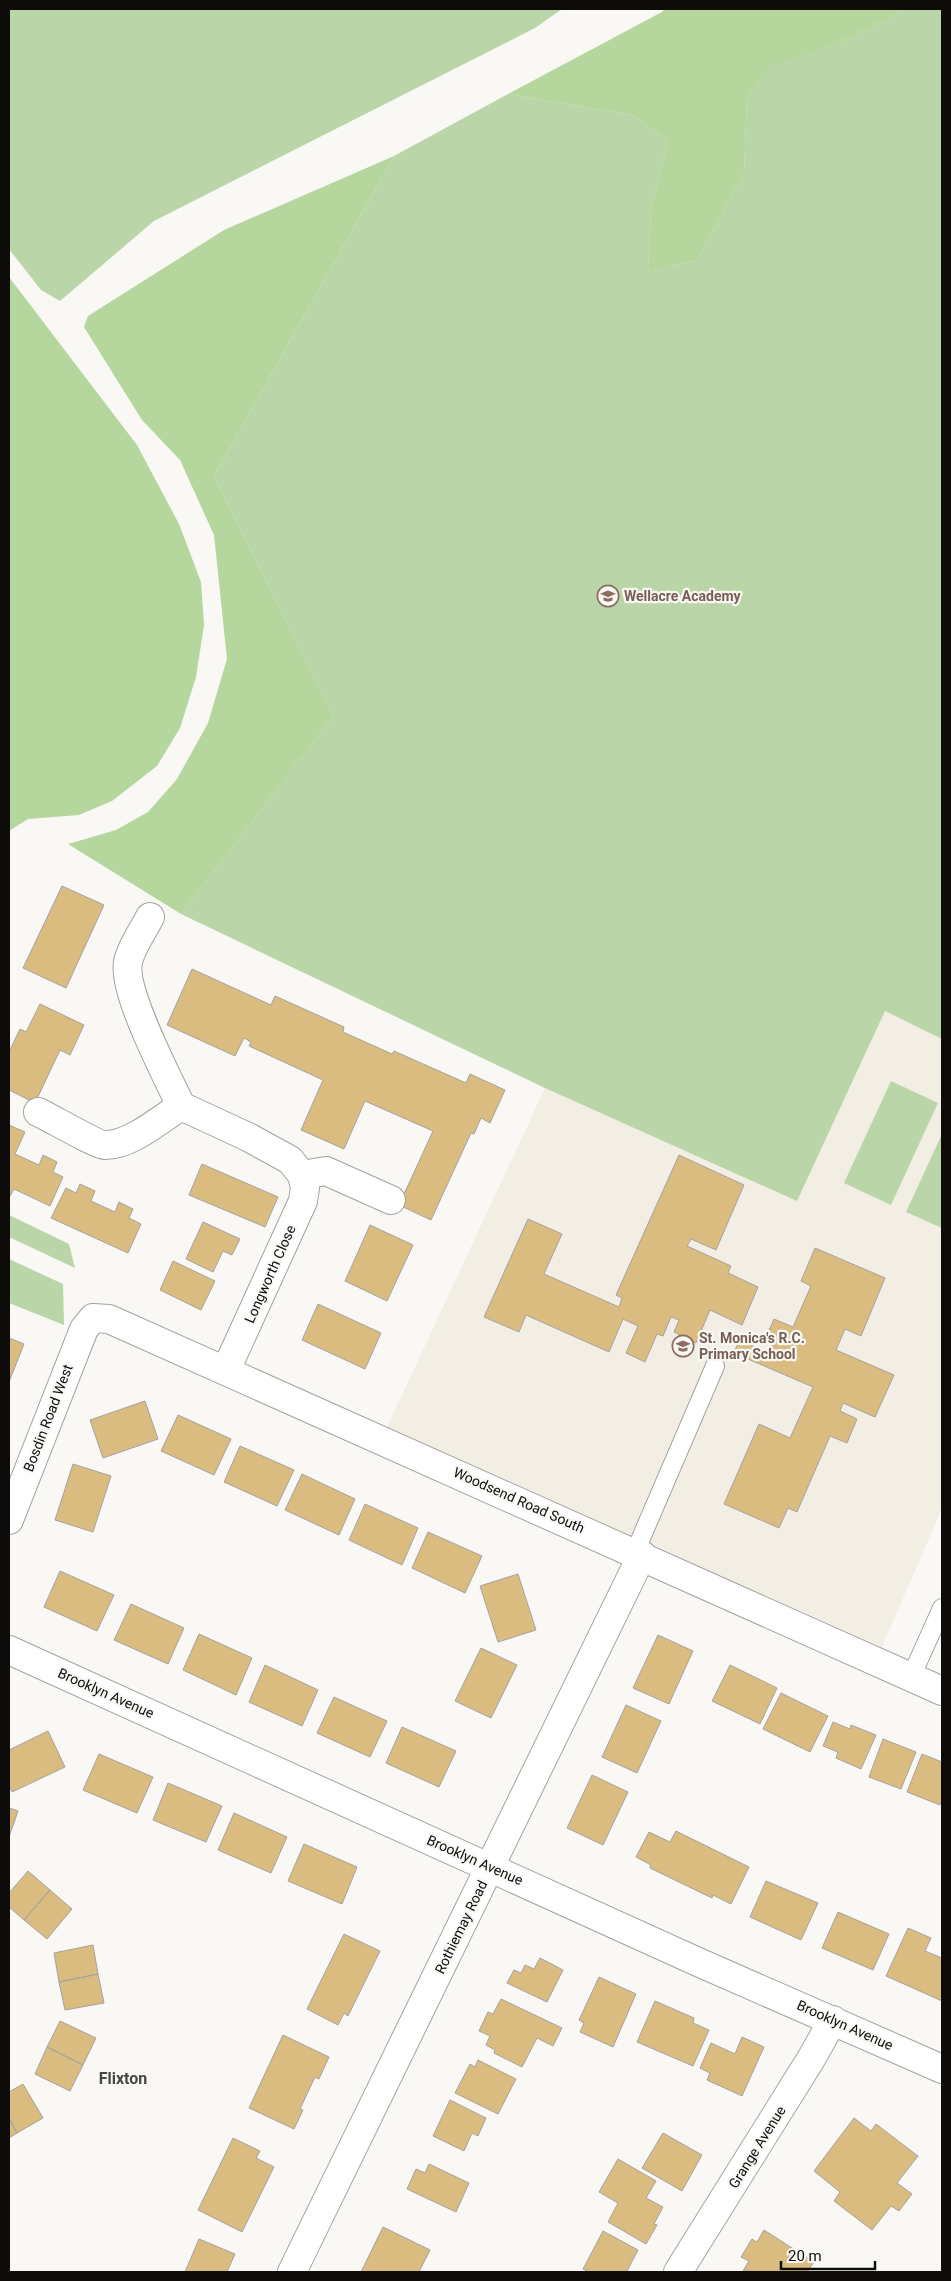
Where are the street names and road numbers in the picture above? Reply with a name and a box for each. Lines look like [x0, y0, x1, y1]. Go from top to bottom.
street label: Longworth Close [241, 1222, 299, 1326]
street label: Bosdin Road West [20, 1362, 76, 1474]
street label: Woodsend Road South [451, 1464, 587, 1536]
street label: Brooklyn Avenue [56, 1665, 156, 1721]
street label: Brooklyn Avenue [425, 1832, 525, 1888]
street label: Rothiemay Road [432, 1878, 490, 1976]
street label: Brooklyn Avenue [795, 1997, 895, 2053]
street label: Grange Avenue [725, 2103, 789, 2191]

